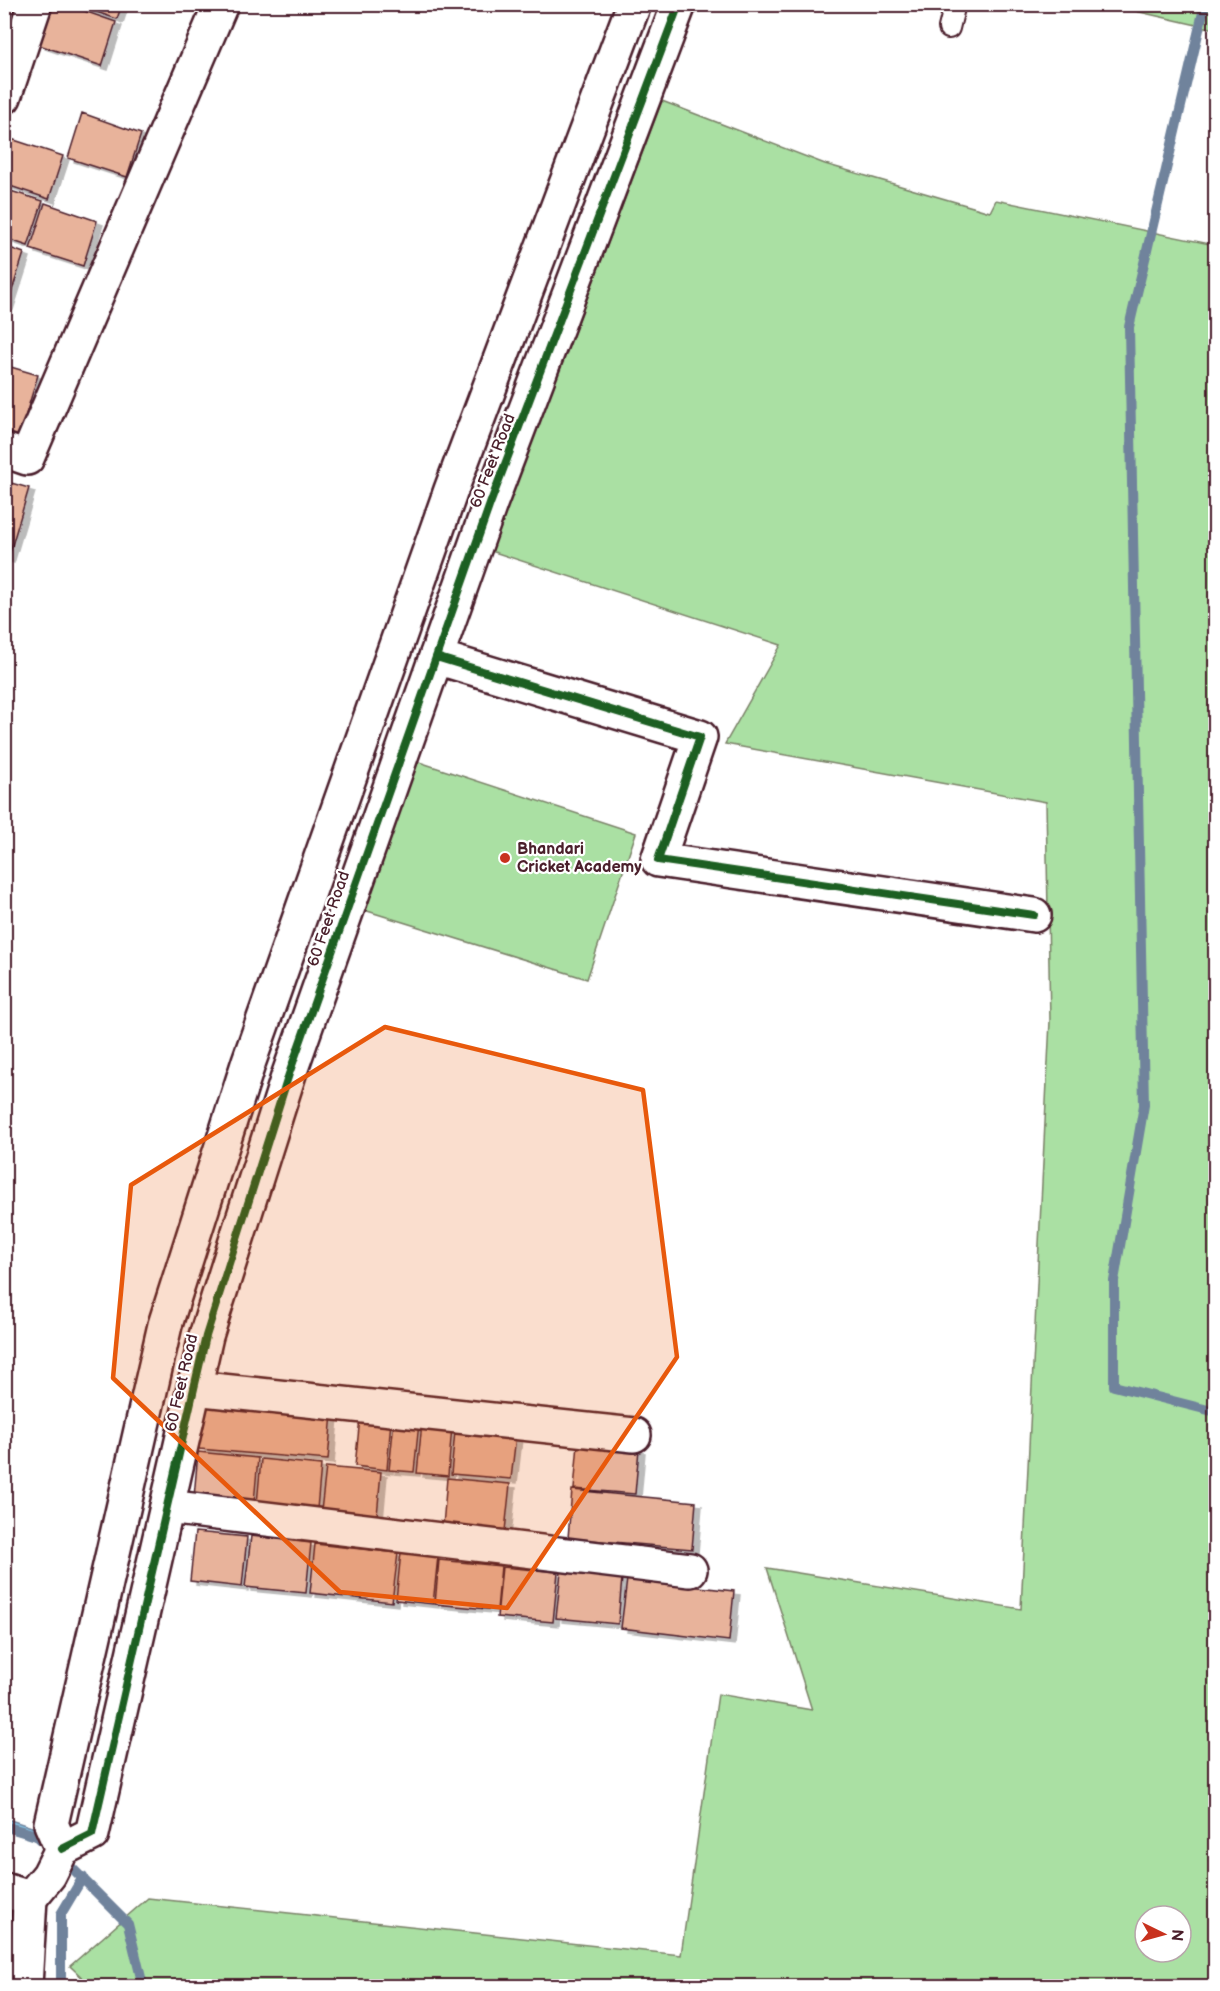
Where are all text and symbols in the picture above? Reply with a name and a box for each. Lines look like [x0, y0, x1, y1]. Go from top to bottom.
street label: 60 Feet Road [466, 411, 520, 511]
place label: Bhandari Cricket Academy [517, 840, 642, 877]
marker: Bhandari Cricket Academy [498, 851, 512, 865]
street label: 60 Feet Road [304, 869, 354, 969]
street label: 60 Feet Road [162, 1332, 202, 1434]
north arrow [1133, 1904, 1193, 1964]
text: N [1166, 1928, 1186, 1942]

